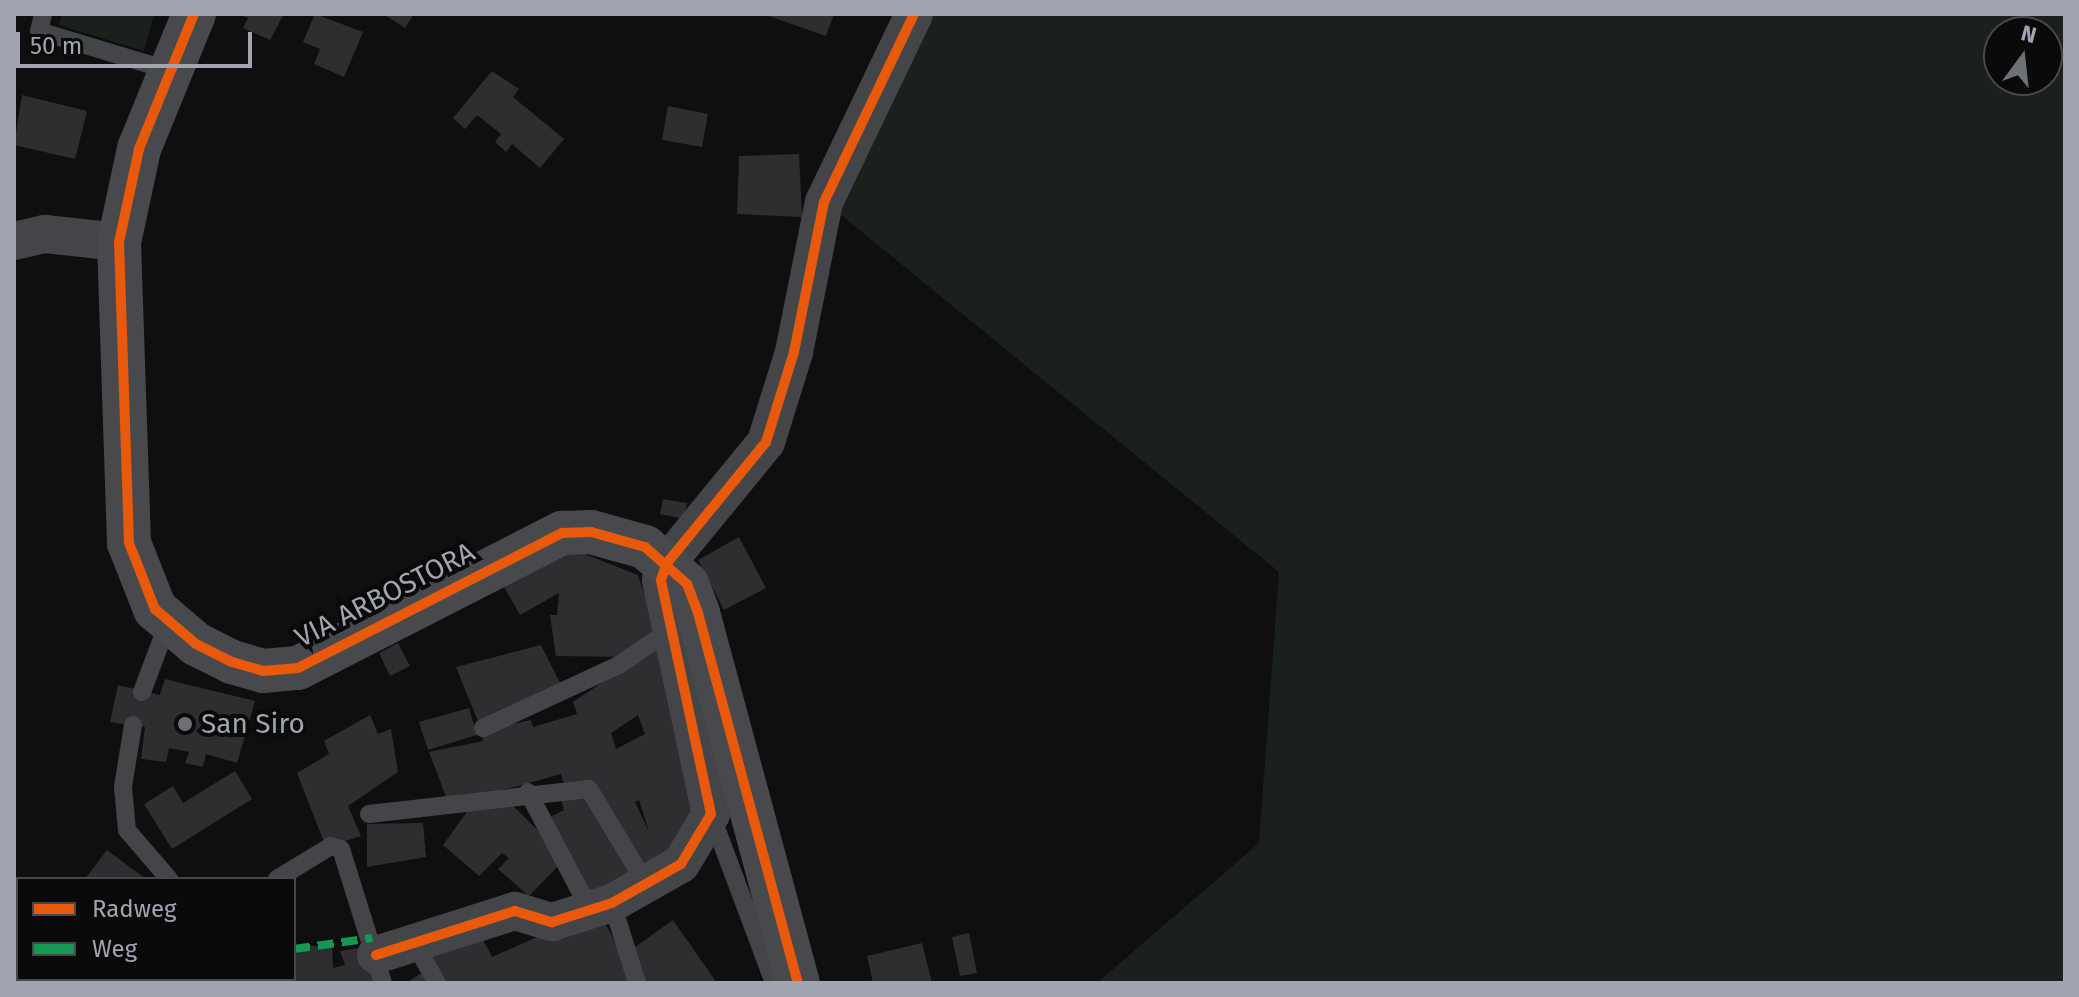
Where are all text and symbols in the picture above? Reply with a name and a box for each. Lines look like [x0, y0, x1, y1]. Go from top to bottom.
scale bar [20, 16, 256, 66]
north arrow [1983, 16, 2063, 96]
text: N [2018, 19, 2039, 49]
text: 50 m [30, 32, 82, 60]
street label: VIA ARBOSTORA [290, 535, 480, 655]
place label: San Siro [201, 707, 305, 741]
marker: San Siro [176, 715, 194, 733]
legend [16, 877, 296, 981]
text: Radweg [92, 895, 176, 923]
text: Weg [92, 935, 137, 963]

